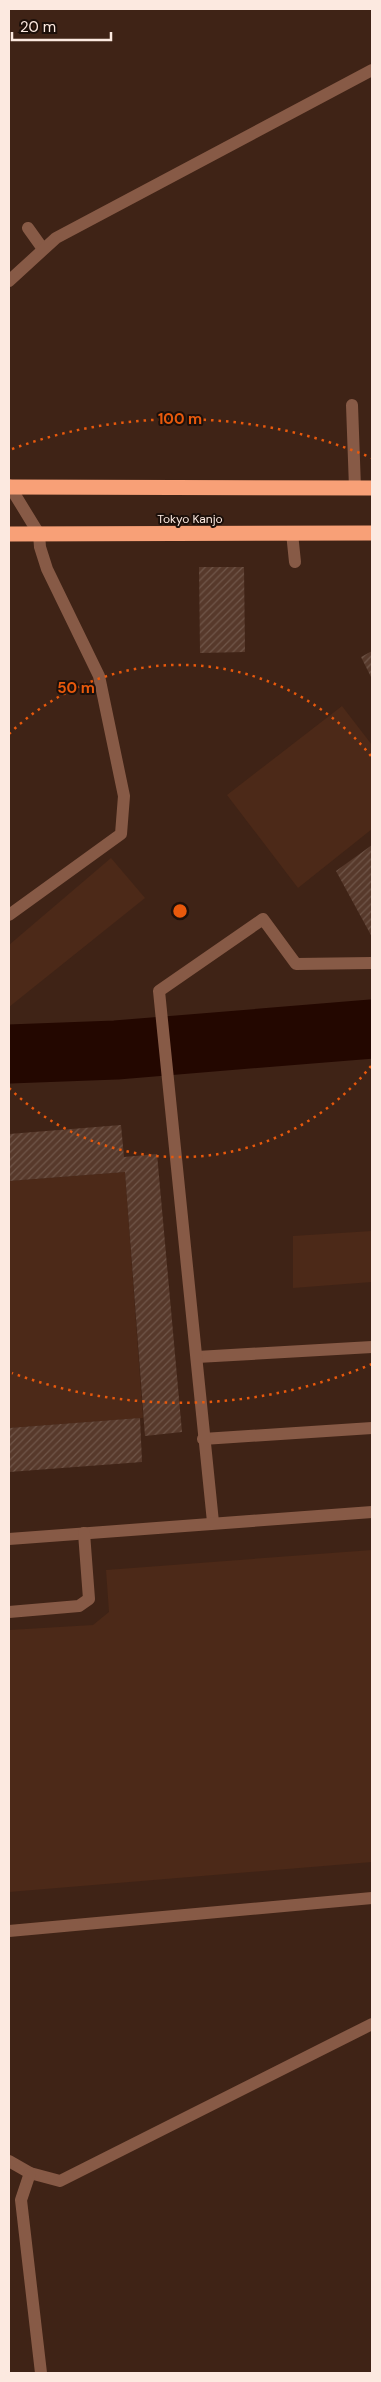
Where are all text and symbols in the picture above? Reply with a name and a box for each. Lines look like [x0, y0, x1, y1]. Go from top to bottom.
scale bar [12, 10, 111, 42]
text: 20 m [20, 17, 56, 37]
text: 100 m [158, 409, 202, 429]
street label: Tokyo Kanjo [157, 511, 223, 527]
text: 50 m [57, 678, 95, 698]
centre of rings [171, 902, 189, 920]

